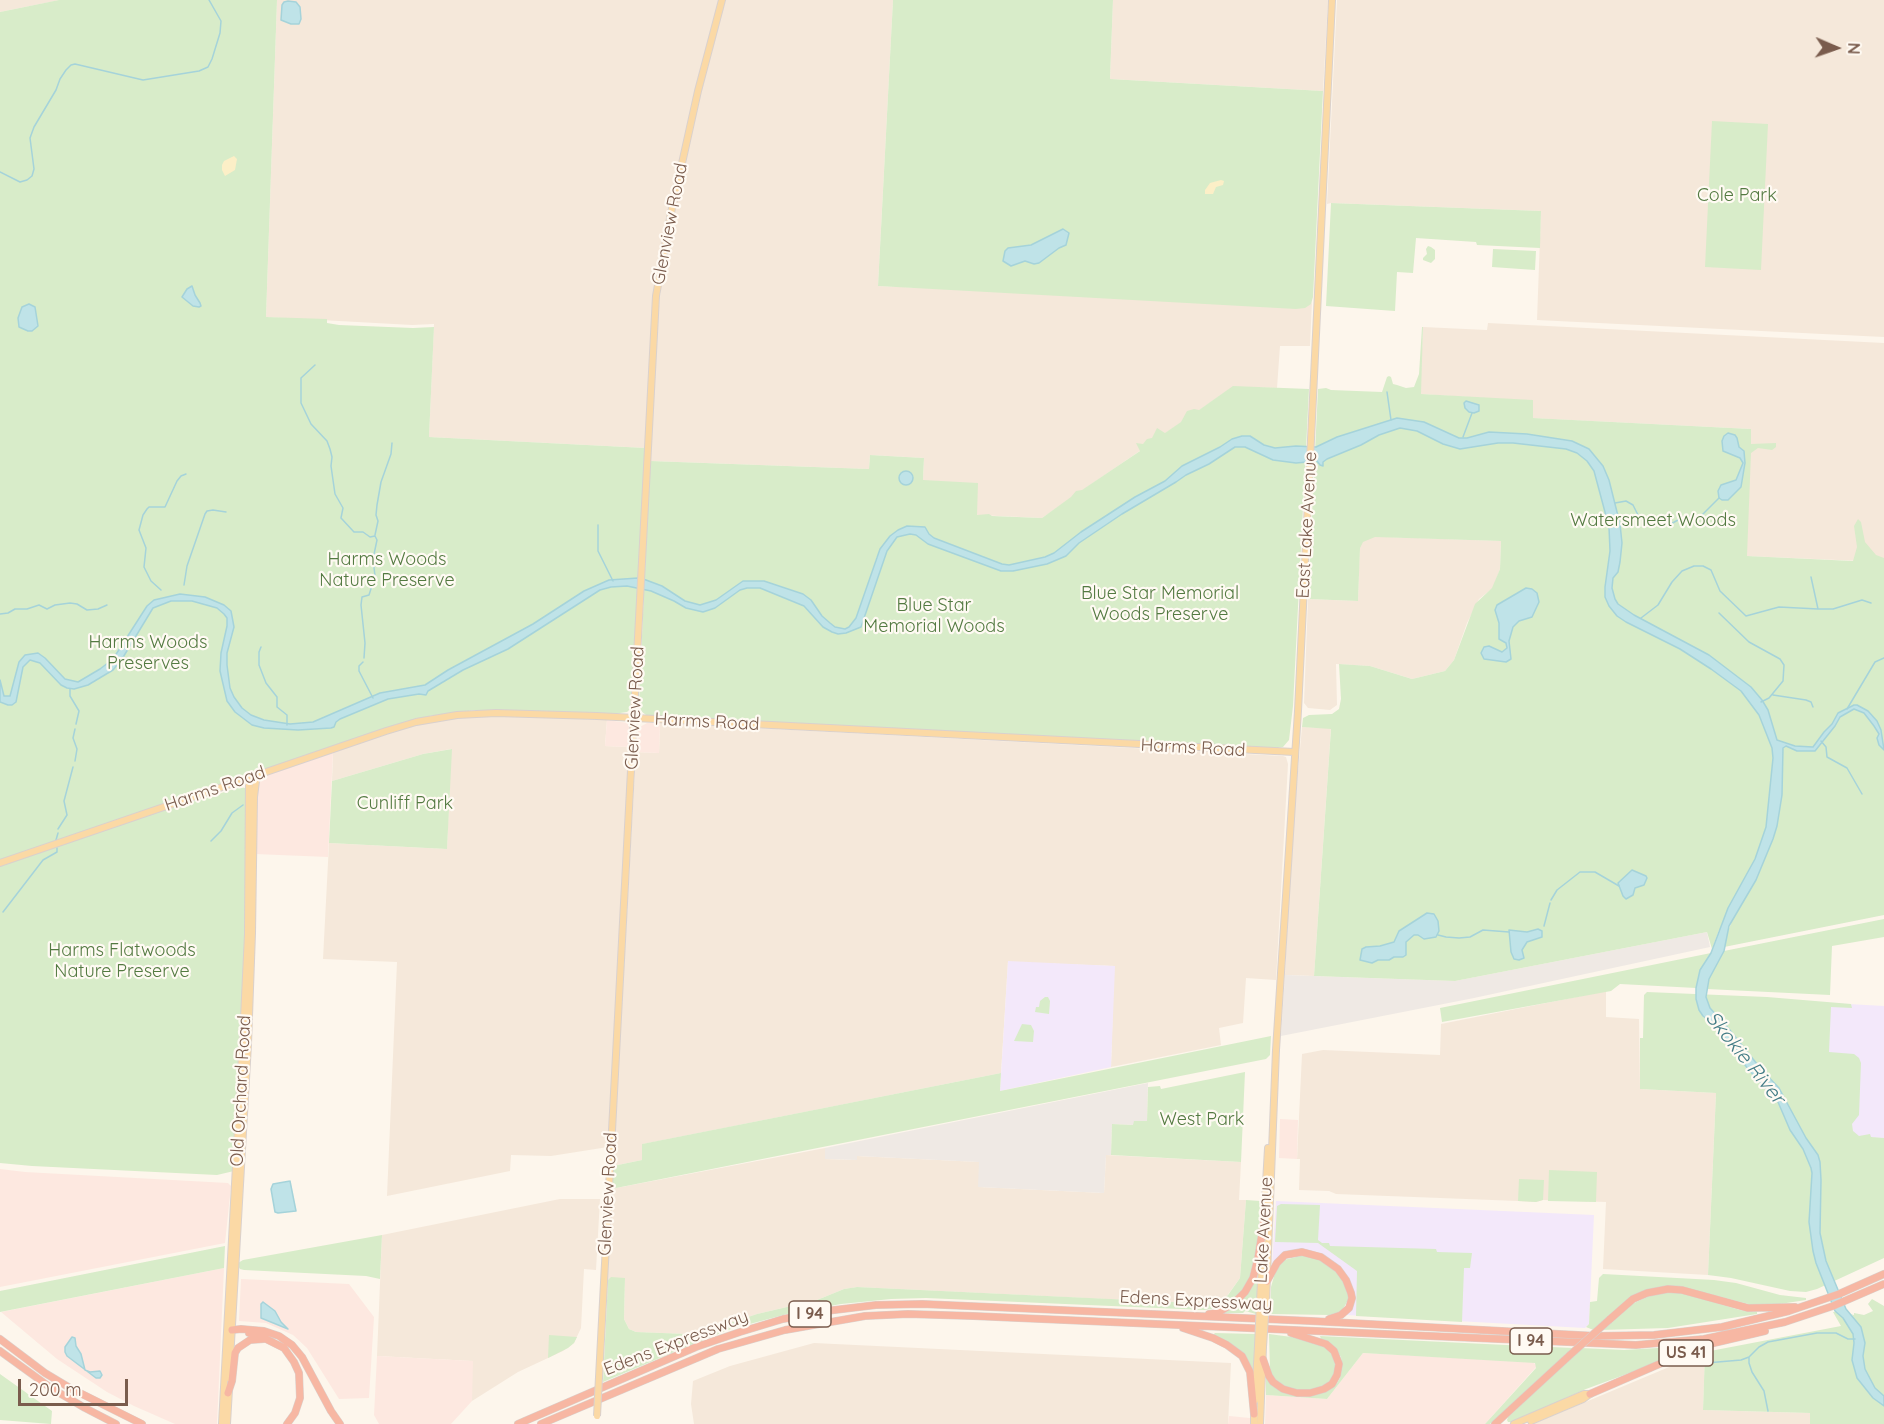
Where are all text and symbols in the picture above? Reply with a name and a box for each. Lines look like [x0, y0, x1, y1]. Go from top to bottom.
north arrow [1806, 18, 1866, 78]
text: N [1844, 42, 1864, 55]
street label: Glenview Road [648, 161, 692, 287]
park label: Cole Park [1697, 185, 1777, 207]
street label: East Lake Avenue [1292, 451, 1322, 599]
park label: Watersmeet Woods [1570, 510, 1736, 532]
park label: Harms Woods Nature Preserve [319, 549, 455, 592]
park label: Blue Star Memorial Woods Preserve [1081, 583, 1239, 626]
park label: Blue Star Memorial Woods [863, 595, 1005, 638]
park label: Harms Woods Preserves [89, 632, 207, 674]
street label: Glenview Road [621, 646, 649, 770]
street label: Harms Road [654, 708, 760, 736]
street label: Harms Road [1140, 734, 1246, 762]
street label: Harms Road [162, 762, 268, 816]
park label: Cunliff Park [357, 793, 453, 815]
park label: Harms Flatwoods Nature Preserve [48, 940, 196, 982]
water label: Skokie River [1700, 1007, 1790, 1109]
street label: Old Orchard Road [226, 1015, 256, 1167]
park label: West Park [1160, 1109, 1244, 1131]
street label: Glenview Road [594, 1132, 622, 1256]
street label: Lake Avenue [1250, 1176, 1278, 1284]
street label: Edens Expressway [1119, 1286, 1273, 1316]
road number: I 94 [789, 1301, 831, 1327]
street label: Edens Expressway [601, 1305, 751, 1381]
road number: I 94 [1510, 1328, 1552, 1354]
road number: US 41 [1659, 1340, 1713, 1366]
scale bar [21, 1367, 130, 1405]
text: 200 m [29, 1378, 82, 1401]

